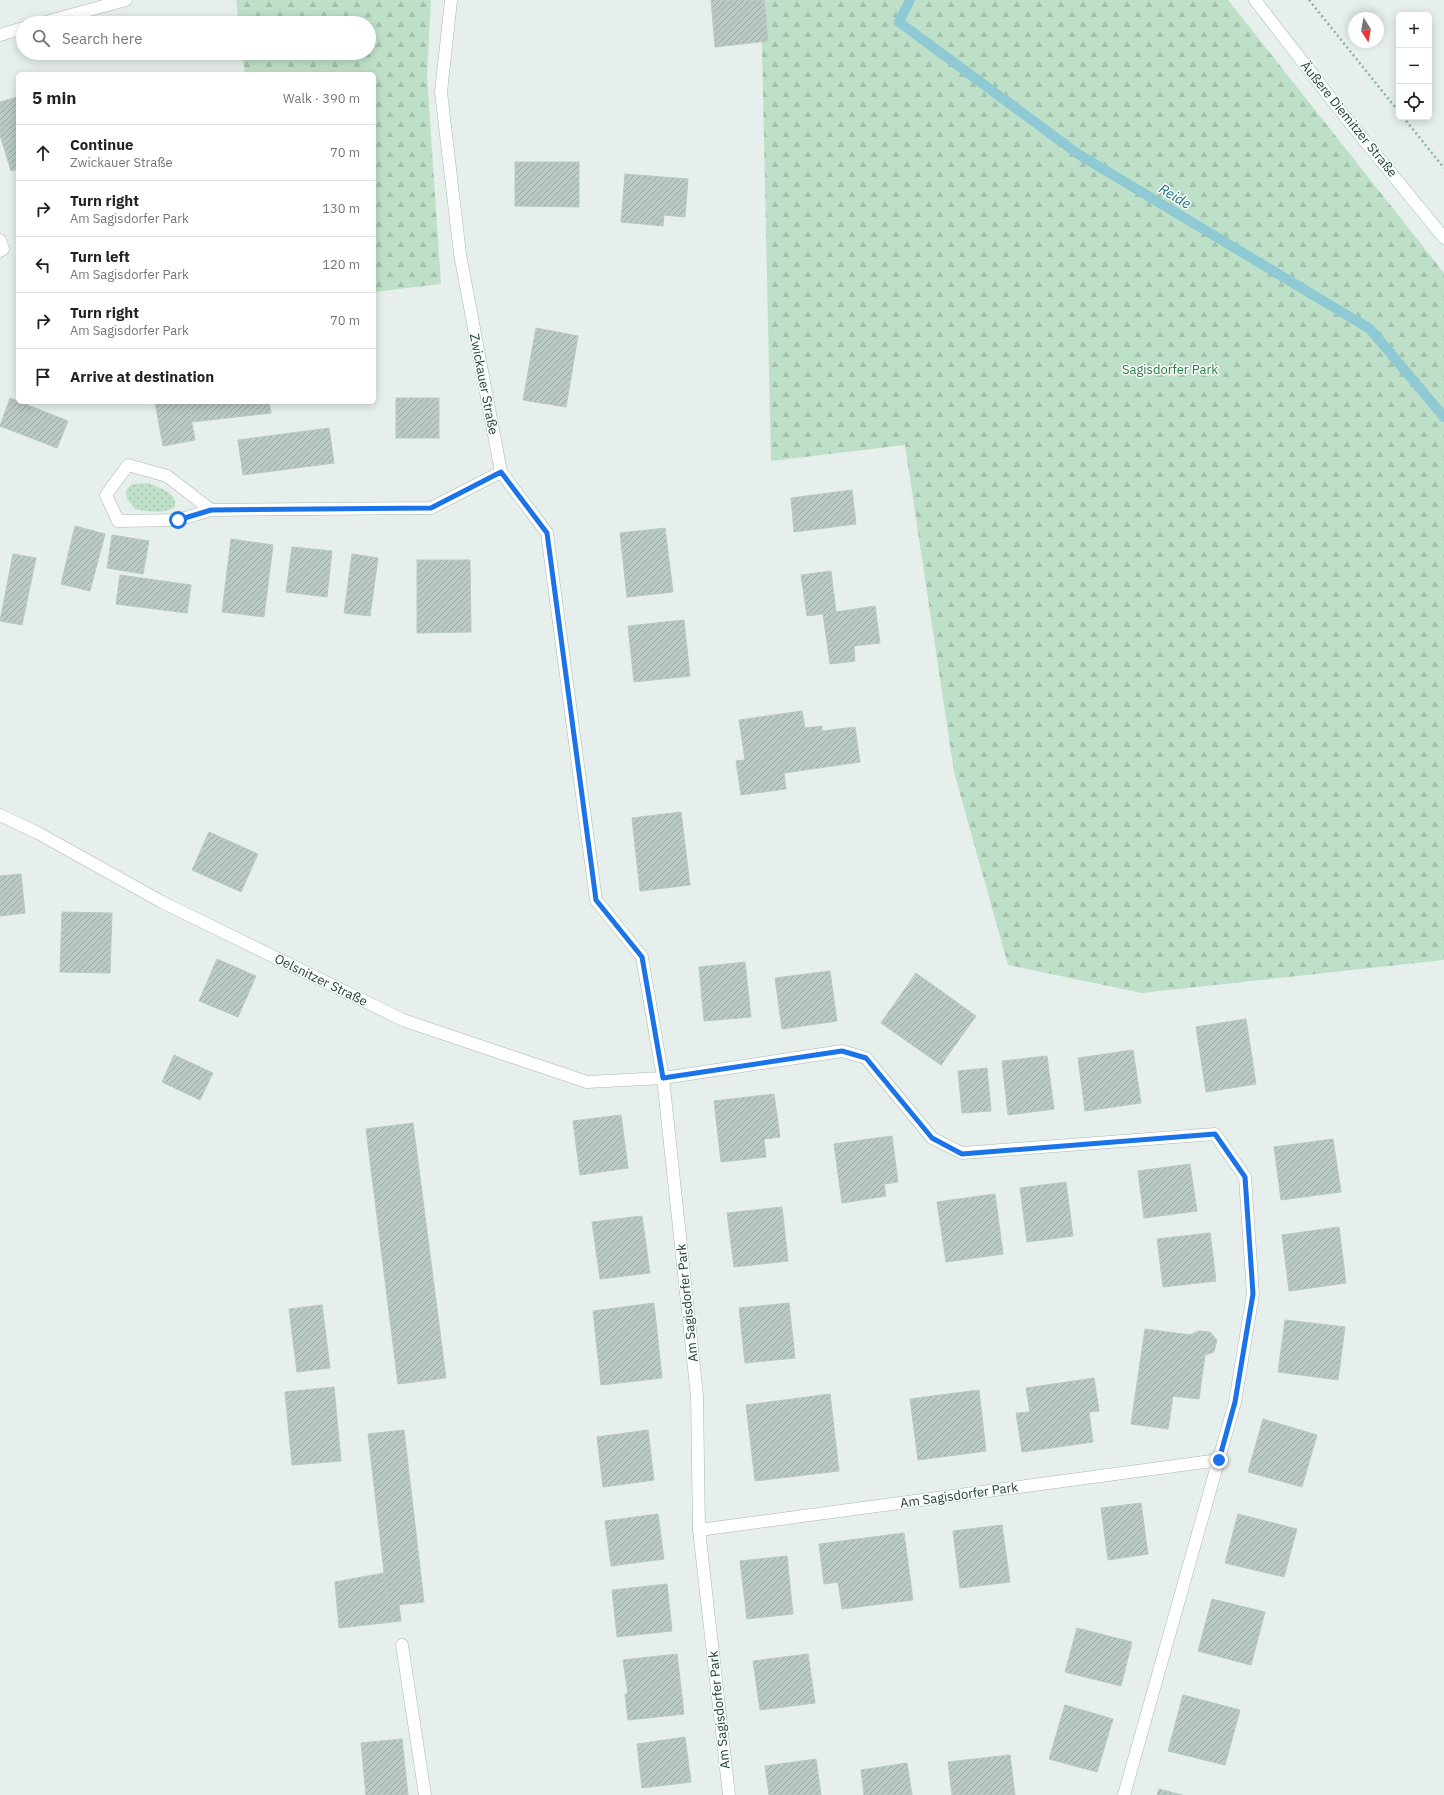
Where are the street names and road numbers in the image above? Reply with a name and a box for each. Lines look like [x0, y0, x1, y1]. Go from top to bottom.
street label: Äußere Diemitzer Straße [1297, 58, 1401, 180]
street label: Zwickauer Straße [466, 332, 502, 436]
street label: Oelsnitzer Straße [272, 950, 370, 1010]
street label: Am Sagisdorfer Park [672, 1243, 702, 1363]
street label: Am Sagisdorfer Park [899, 1478, 1019, 1512]
street label: Am Sagisdorfer Park [704, 1650, 734, 1770]

